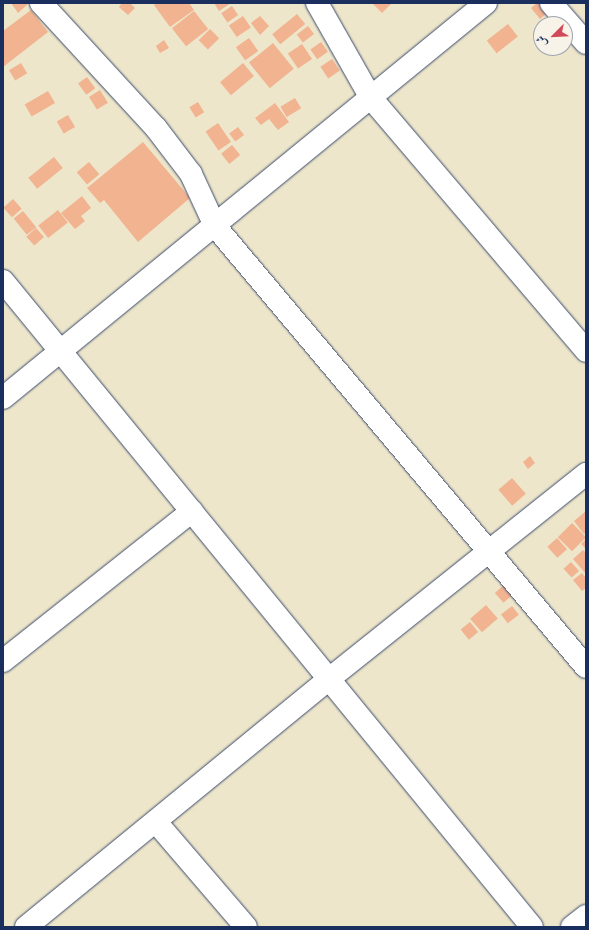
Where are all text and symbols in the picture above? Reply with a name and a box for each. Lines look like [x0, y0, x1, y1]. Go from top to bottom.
north arrow [533, 16, 573, 56]
text: ش [533, 33, 552, 49]

